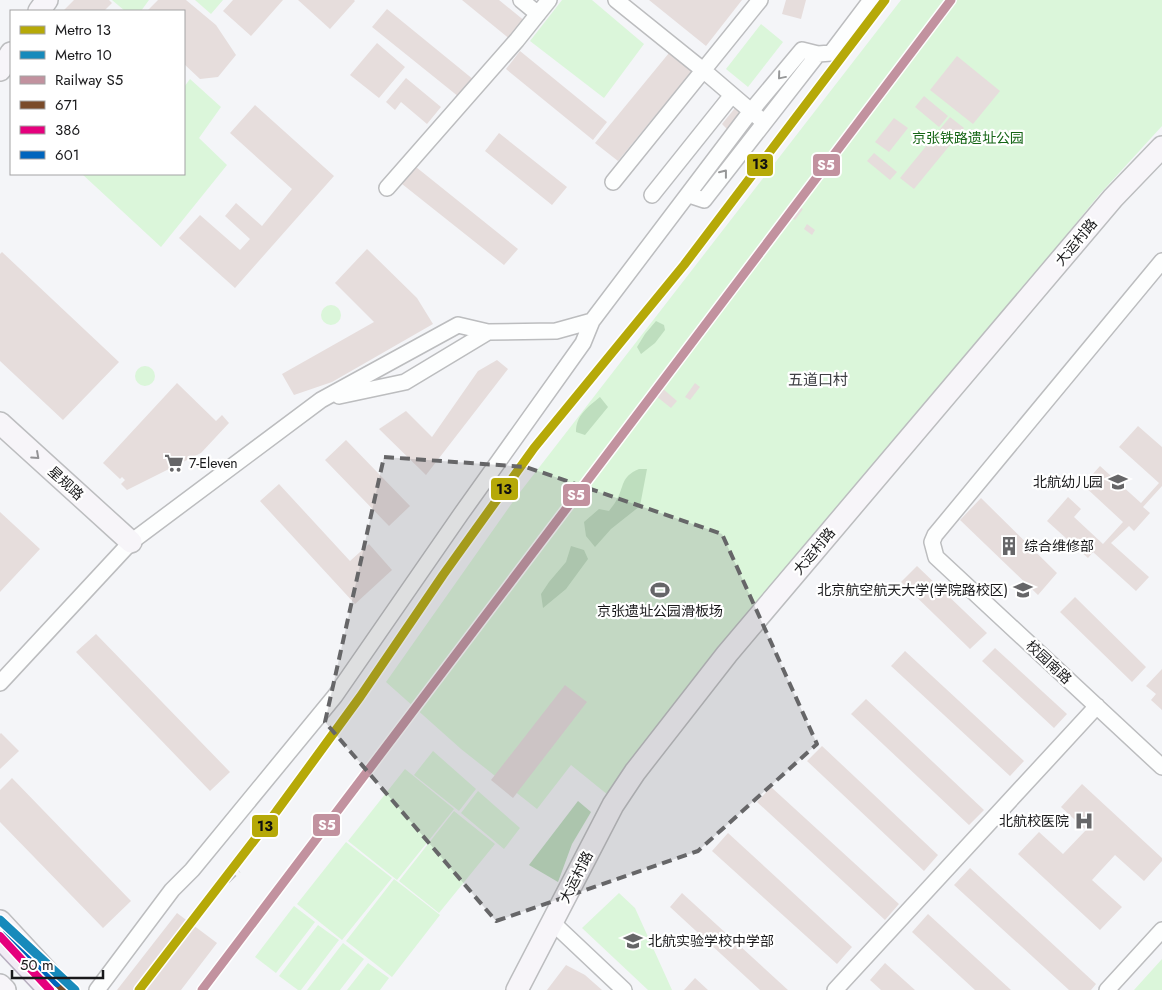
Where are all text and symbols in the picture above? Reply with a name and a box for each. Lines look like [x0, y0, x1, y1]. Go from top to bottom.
legend [10, 10, 185, 175]
text: Metro 13 [55, 19, 111, 41]
text: Metro 10 [55, 44, 112, 66]
text: Railway S5 [55, 69, 123, 91]
one-way arrow [778, 70, 787, 79]
text: 671 [55, 94, 78, 116]
text: 386 [55, 119, 80, 141]
park label: 京张铁路遗址公园 [912, 128, 1024, 148]
text: 601 [55, 144, 79, 166]
line badge: 13 [746, 153, 774, 177]
line badge: S5 [812, 153, 841, 177]
text: 13 [752, 154, 768, 174]
text: S5 [817, 155, 835, 175]
one-way arrow [719, 170, 727, 179]
street label: 大运村路 [1050, 214, 1102, 270]
district label: 五道口村 [788, 369, 848, 391]
one-way arrow [30, 450, 39, 459]
supermarket icon: 7-Eleven [163, 452, 185, 474]
place label: 7-Eleven [189, 453, 238, 473]
street label: 星规路 [44, 462, 88, 504]
school or university icon: 北航幼儿园 [1107, 471, 1129, 493]
place label: 北航幼儿园 [1033, 472, 1103, 492]
line badge: 13 [490, 477, 519, 501]
text: 13 [496, 479, 512, 499]
line badge: S5 [562, 483, 591, 507]
text: S5 [567, 485, 585, 505]
street label: 大运村路 [788, 523, 840, 579]
building icon: 综合维修部 [998, 535, 1020, 557]
place label: 综合维修部 [1024, 536, 1094, 556]
sports icon: 京张遗址公园滑板场 [649, 579, 671, 601]
school or university icon: 北京航空航天大学(学院路校区) [1012, 579, 1034, 601]
place label: 北京航空航天大学(学院路校区) [817, 580, 1008, 600]
place label: 京张遗址公园滑板场 [597, 601, 723, 621]
street label: 校园南路 [1022, 636, 1076, 688]
hospital icon: 北航校医院 [1073, 810, 1095, 832]
place label: 北航校医院 [999, 811, 1069, 831]
line badge: S5 [312, 813, 341, 837]
line badge: 13 [251, 814, 279, 838]
text: S5 [318, 815, 336, 835]
text: 13 [257, 816, 273, 836]
street label: 大运村路 [554, 848, 598, 906]
school or university icon: 北航实验学校中学部 [622, 930, 644, 952]
place label: 北航实验学校中学部 [648, 931, 774, 951]
scale bar [12, 948, 104, 980]
text: 50 m [20, 954, 54, 976]

